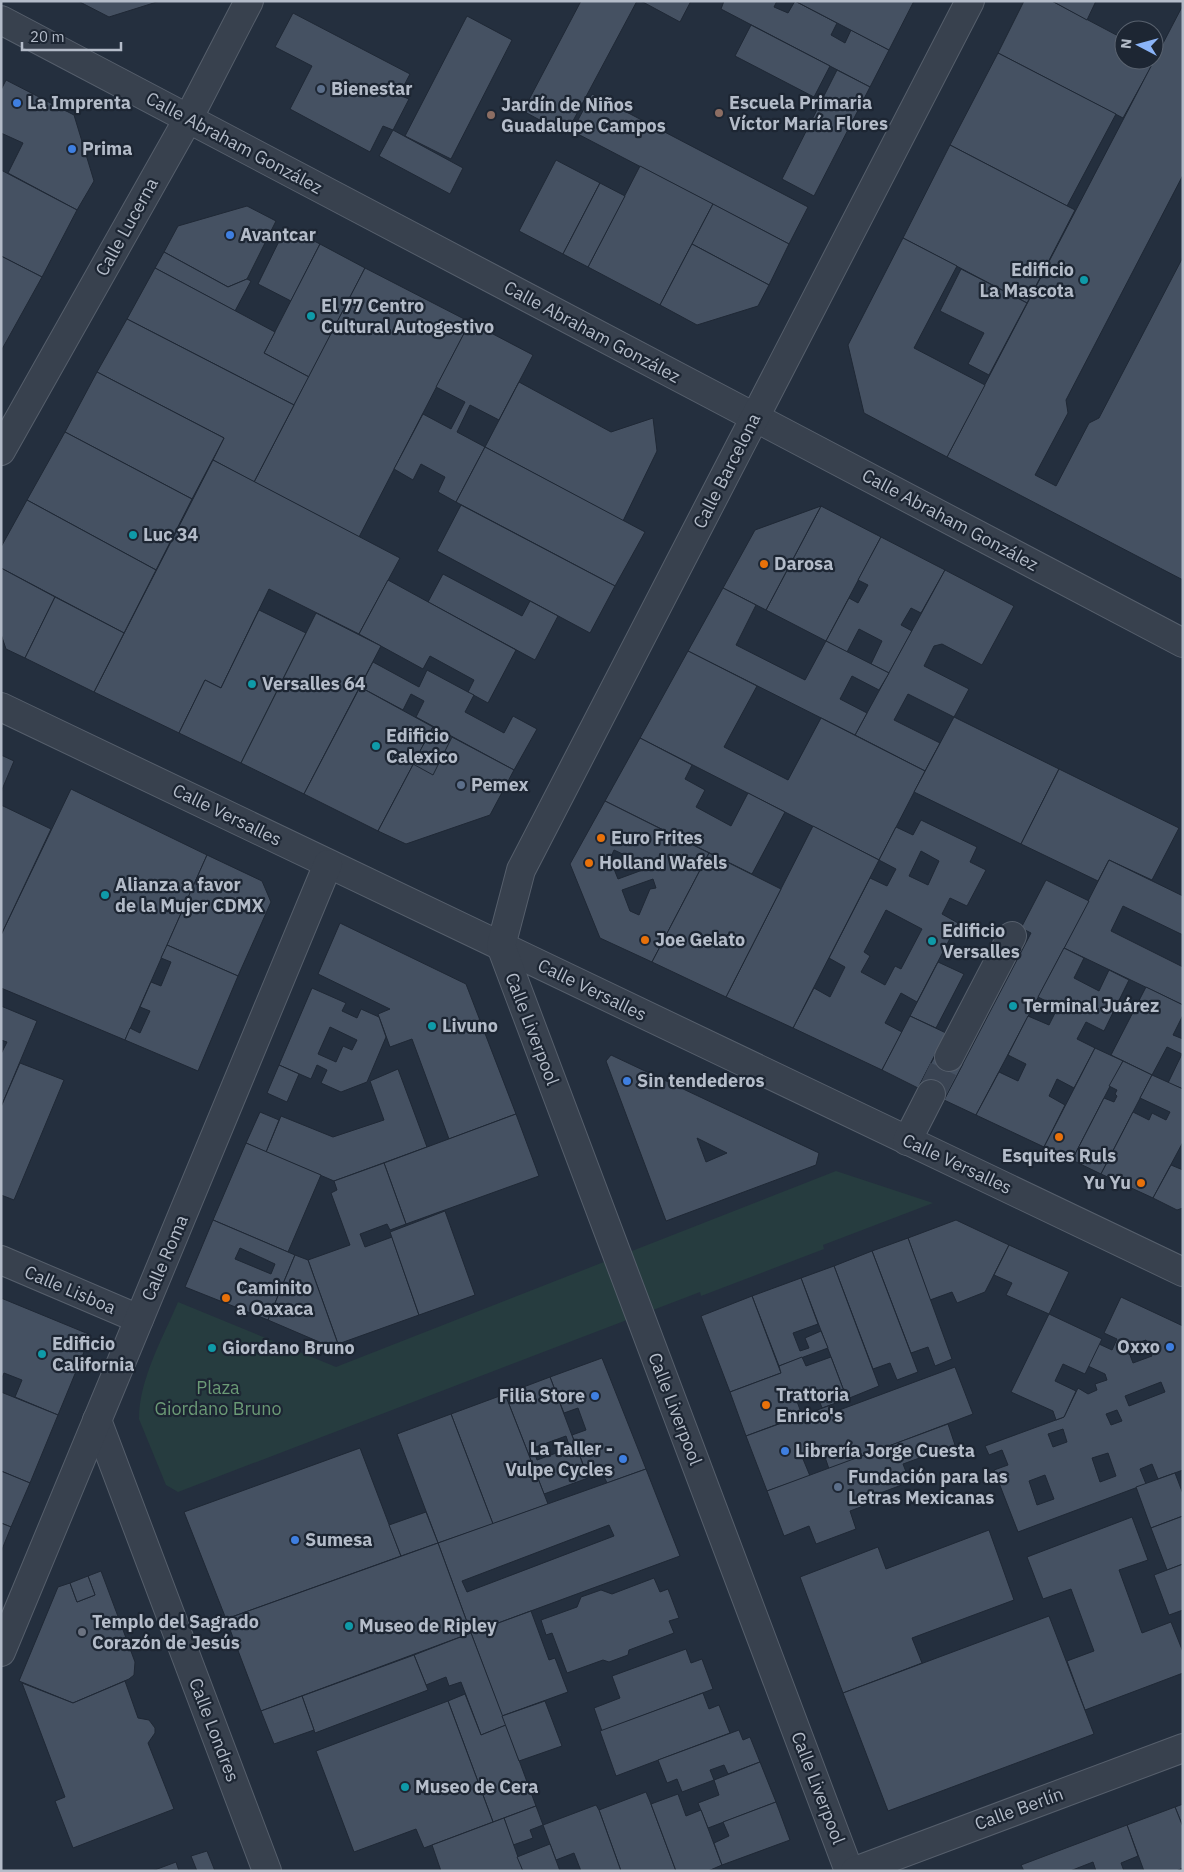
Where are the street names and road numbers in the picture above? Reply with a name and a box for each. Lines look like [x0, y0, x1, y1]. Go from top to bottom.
street label: Calle Abraham González [142, 86, 326, 199]
street label: Calle Lucerna [90, 173, 163, 280]
street label: Calle Abraham González [500, 275, 684, 388]
street label: Calle Barcelona [688, 409, 766, 532]
street label: Calle Abraham González [858, 463, 1042, 576]
street label: Calle Versalles [169, 778, 285, 851]
street label: Calle Versalles [534, 953, 650, 1026]
street label: Calle Liverpool [500, 969, 565, 1089]
street label: Calle Versalles [899, 1128, 1016, 1199]
street label: Calle Roma [136, 1211, 193, 1304]
street label: Calle Lisboa [21, 1260, 120, 1319]
street label: Calle Liverpool [643, 1349, 708, 1469]
street label: Calle Londres [184, 1675, 245, 1785]
street label: Calle Liverpool [786, 1728, 851, 1848]
street label: Calle Berlín [971, 1782, 1066, 1835]

